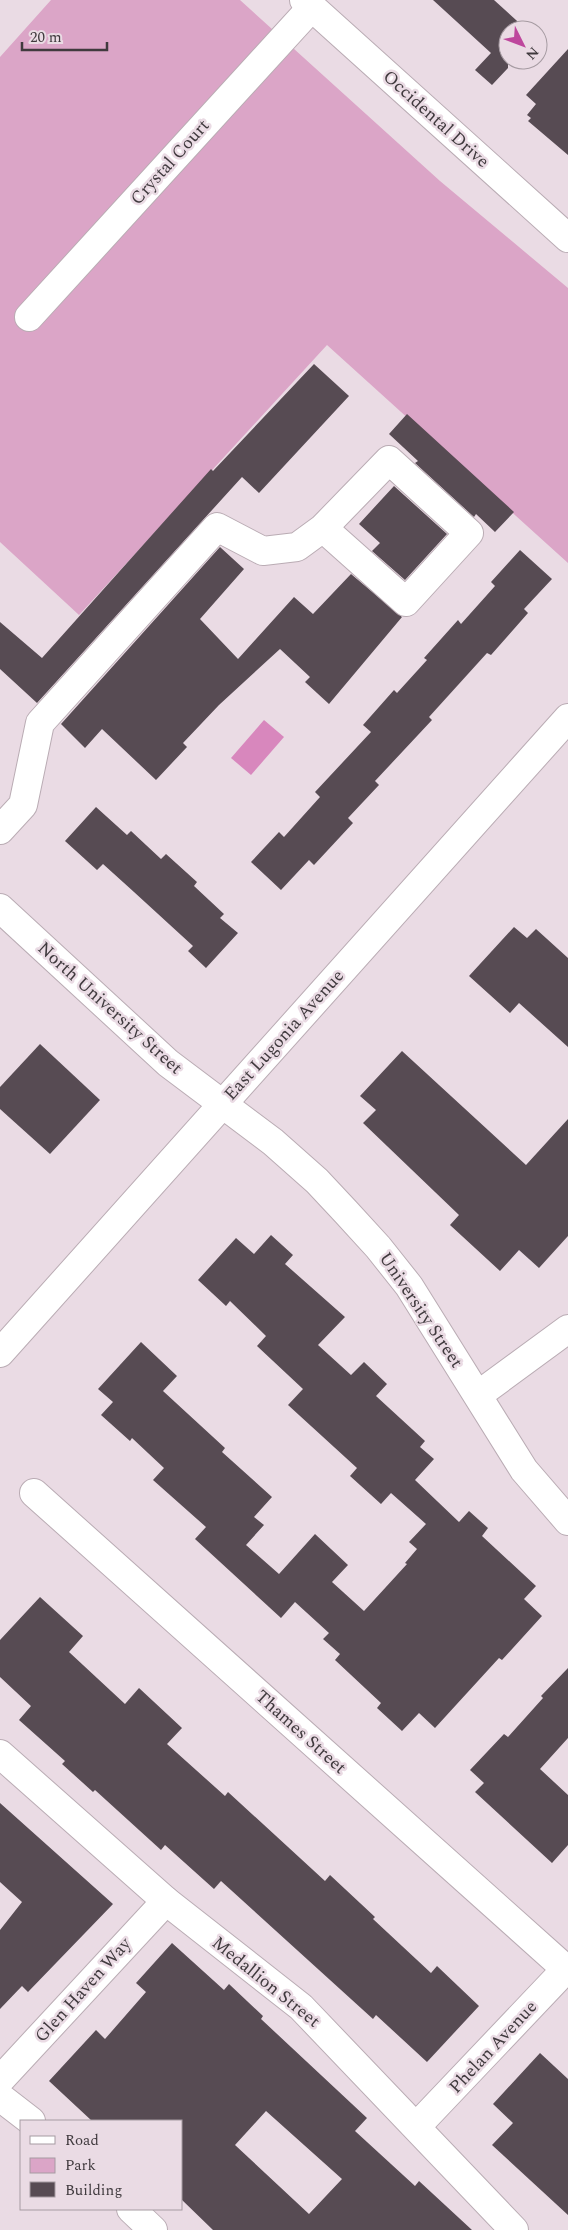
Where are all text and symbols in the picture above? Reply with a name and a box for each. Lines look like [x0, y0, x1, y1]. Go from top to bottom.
scale bar [22, 20, 108, 52]
north arrow [498, 20, 548, 70]
text: 20 m [30, 26, 62, 49]
text: N [521, 42, 544, 65]
street label: Occidental Drive [377, 64, 495, 174]
street label: Crystal Court [124, 113, 216, 211]
street label: North University Street [31, 935, 189, 1081]
street label: East Lugonia Avenue [218, 963, 350, 1107]
street label: University Street [372, 1247, 470, 1373]
street label: Thames Street [249, 1683, 353, 1781]
street label: Glen Haven Way [28, 1930, 138, 2049]
street label: Medallion Street [206, 1930, 326, 2034]
street label: Phelan Avenue [442, 1994, 544, 2100]
legend [20, 2120, 182, 2210]
text: Road [65, 2129, 99, 2152]
text: Park [65, 2154, 96, 2177]
text: Building [65, 2179, 122, 2202]

